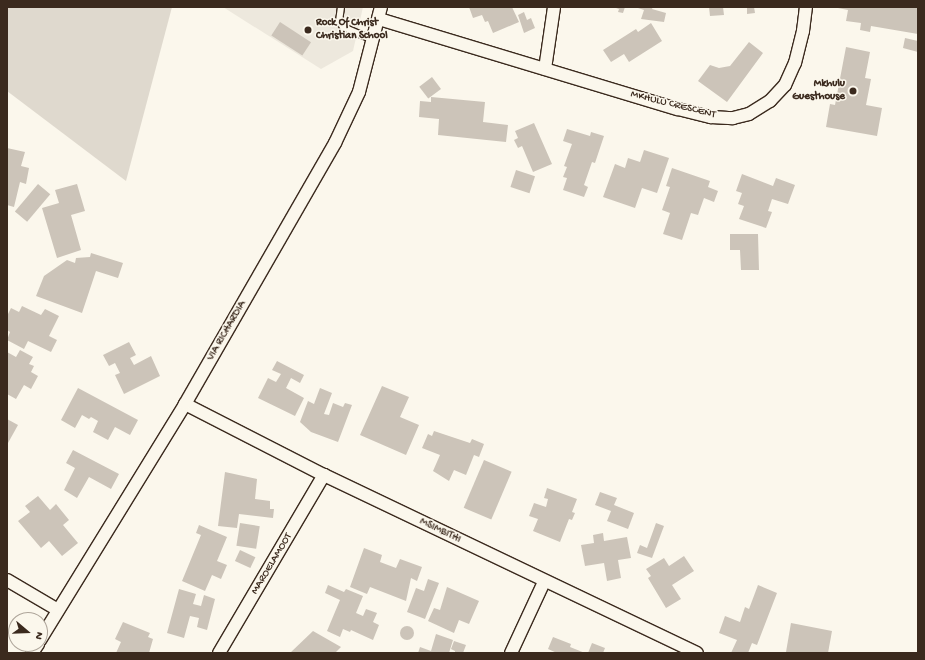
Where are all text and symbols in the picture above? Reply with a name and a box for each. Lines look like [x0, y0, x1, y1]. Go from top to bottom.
place label: Rock Of Christ Christian School [316, 17, 388, 43]
marker: Rock Of Christ Christian School [303, 25, 313, 35]
place label: Mkhulu Guesthouse [792, 78, 845, 104]
marker: Mkhulu Guesthouse [848, 86, 858, 96]
street label: MKHULU CRESCENT [629, 88, 717, 122]
street label: VIA RICHARDIA [205, 299, 249, 363]
street label: MSIMBITHI [417, 515, 463, 547]
street label: MAROELAMOOT [249, 531, 295, 597]
north arrow [8, 612, 48, 652]
text: N [32, 630, 45, 641]

